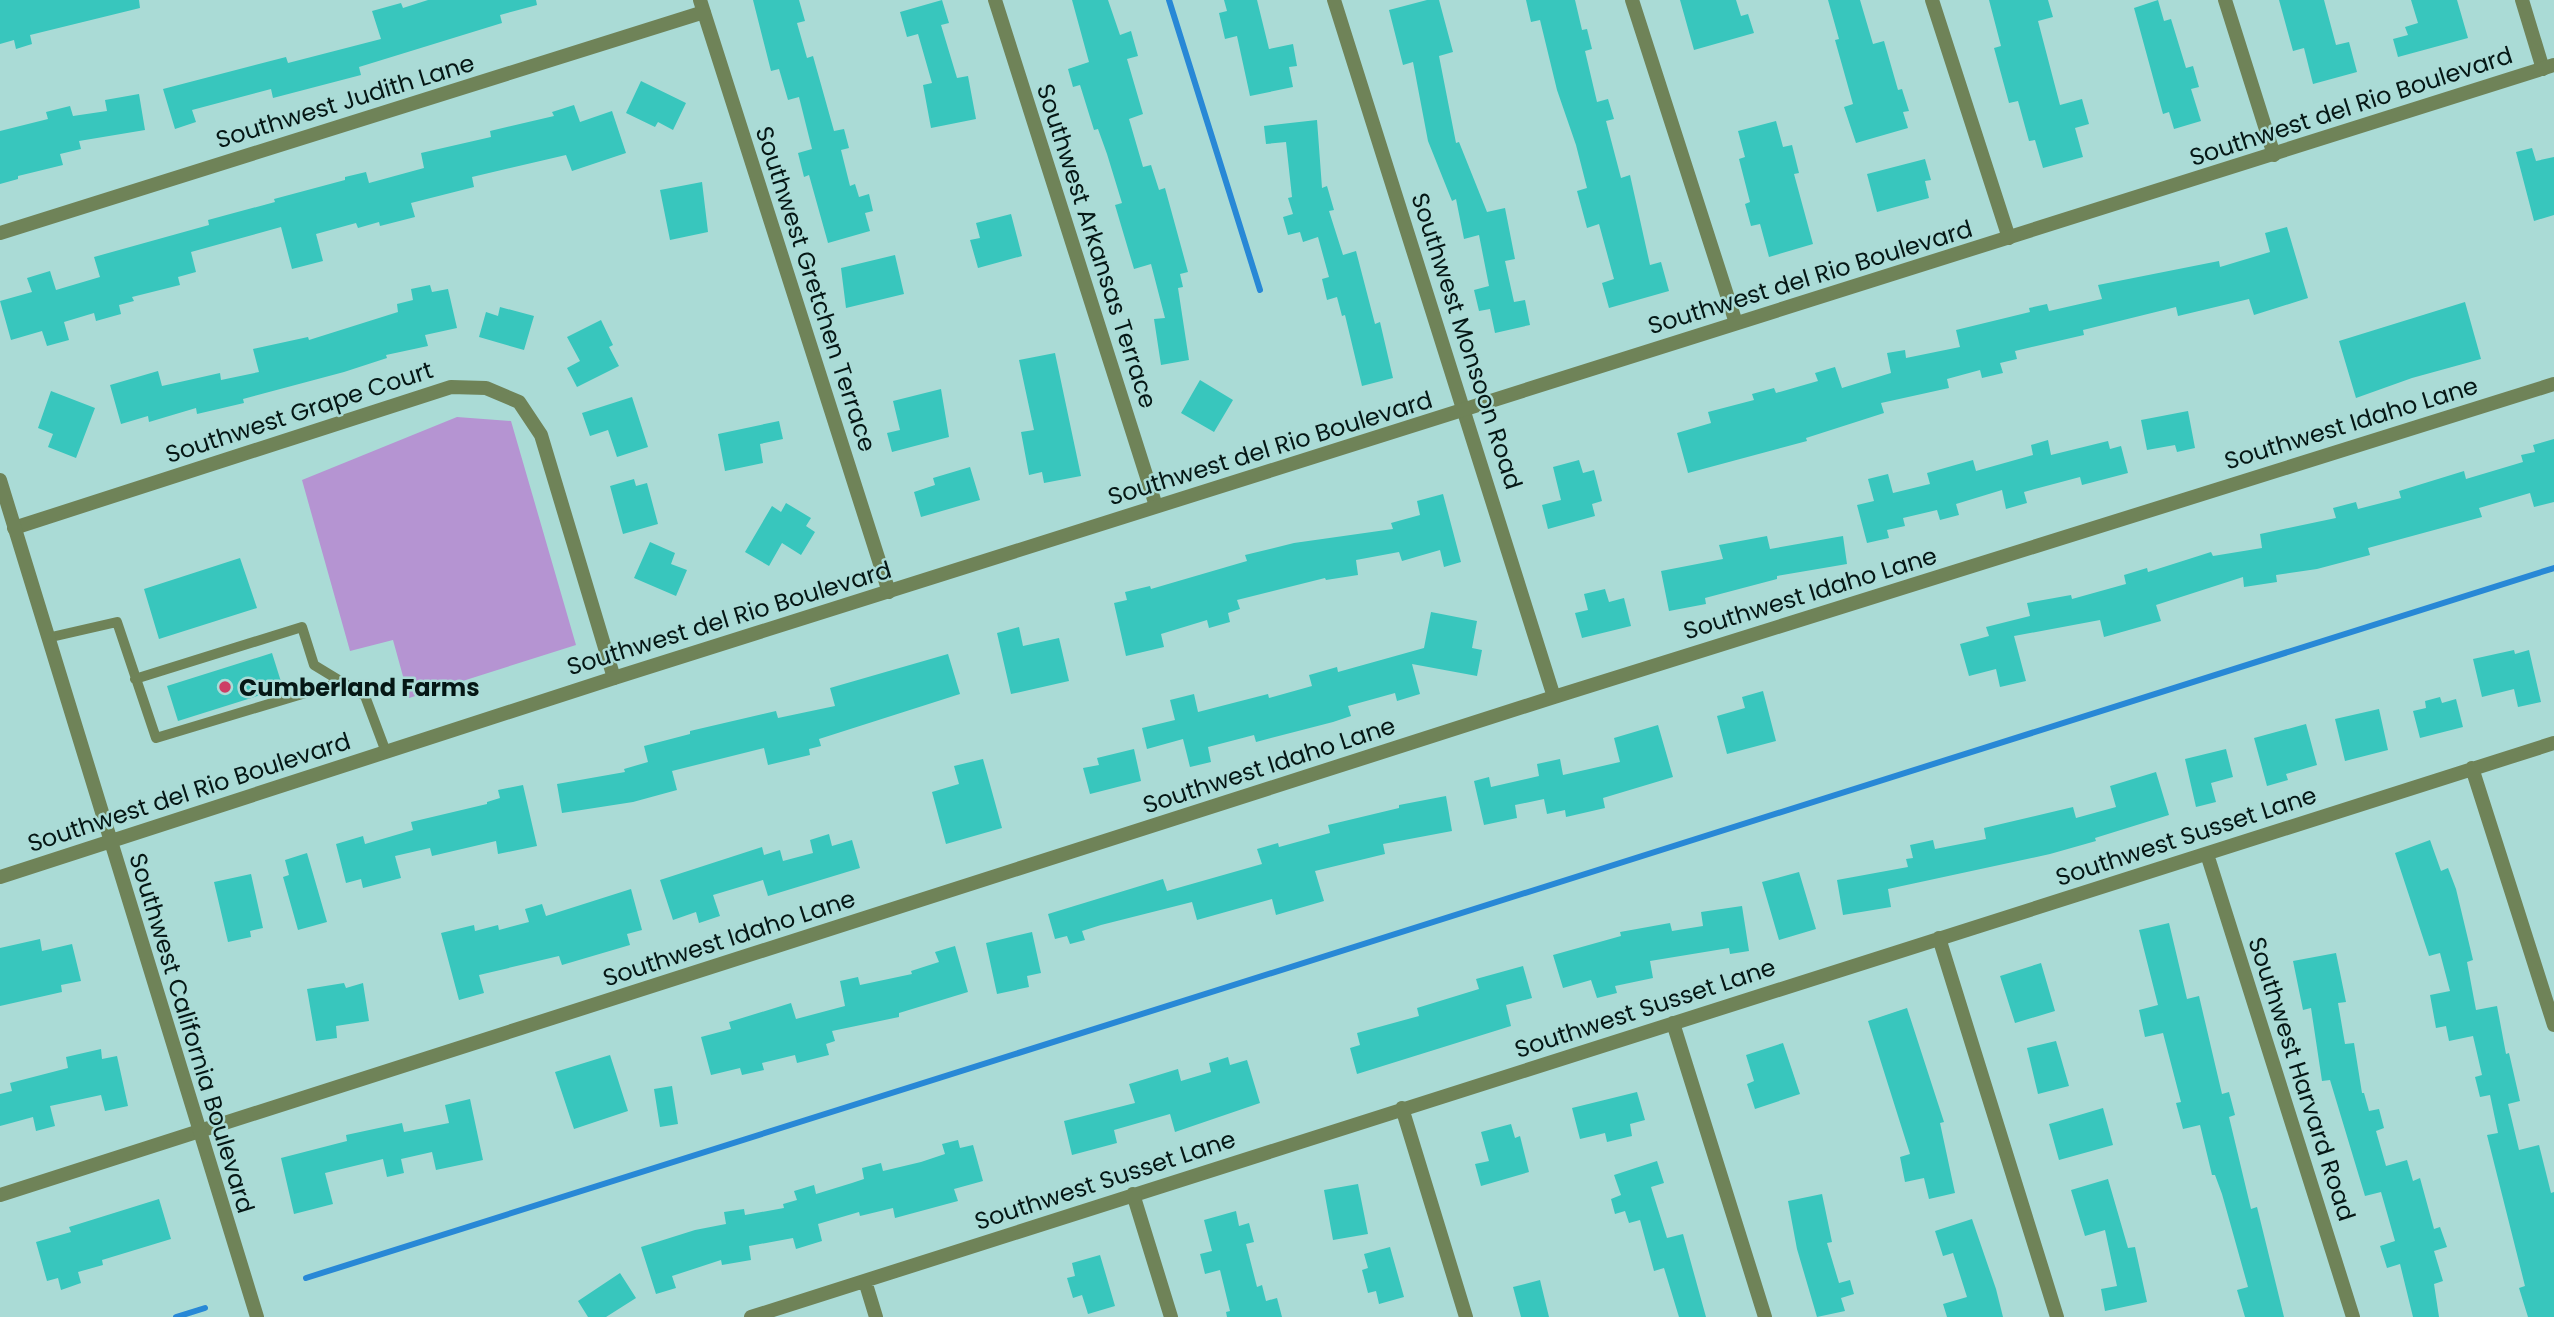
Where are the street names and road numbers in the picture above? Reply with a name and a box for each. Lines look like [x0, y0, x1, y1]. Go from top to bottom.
street label: Southwest del Rio Boulevard [2185, 38, 2517, 174]
street label: Southwest Judith Lane [212, 46, 478, 156]
street label: Southwest Arkansas Terrace [1029, 80, 1165, 412]
street label: Southwest Gretchen Terrace [748, 122, 884, 456]
street label: Southwest Monsoon Road [1403, 189, 1531, 493]
street label: Southwest del Rio Boulevard [1644, 212, 1976, 342]
street label: Southwest Grape Court [161, 353, 437, 471]
street label: Southwest Idaho Lane [2220, 369, 2482, 477]
street label: Southwest del Rio Boulevard [1104, 383, 1436, 513]
street label: Southwest Idaho Lane [1679, 539, 1941, 647]
street label: Southwest del Rio Boulevard [563, 553, 895, 683]
street label: Southwest Idaho Lane [1139, 709, 1399, 821]
street label: Southwest del Rio Boulevard [23, 724, 355, 860]
street label: Southwest Susset Lane [2051, 778, 2321, 894]
street label: Southwest California Boulevard [121, 849, 263, 1217]
street label: Southwest Idaho Lane [599, 882, 859, 994]
street label: Southwest Harvard Road [2240, 933, 2364, 1225]
street label: Southwest Susset Lane [1510, 950, 1780, 1066]
street label: Southwest Susset Lane [970, 1122, 1240, 1238]

